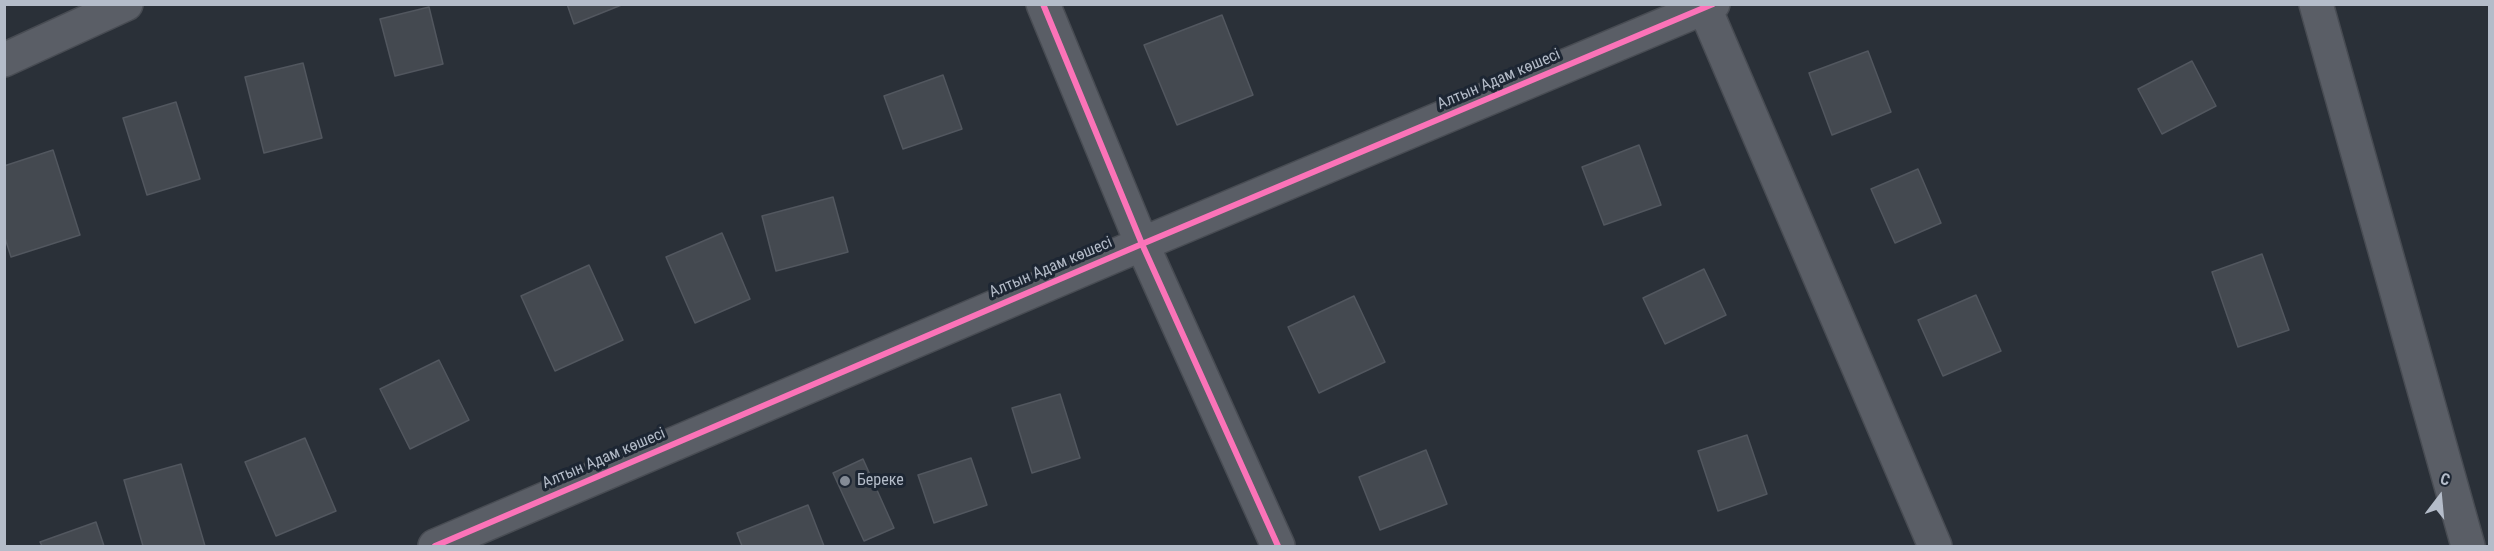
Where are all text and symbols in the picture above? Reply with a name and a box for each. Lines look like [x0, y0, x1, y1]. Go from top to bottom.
street label: Алтын Адам көшесі [1435, 45, 1563, 115]
street label: Алтын Адам көшесі [987, 233, 1115, 303]
street label: Алтын Адам көшесі [540, 424, 668, 494]
north arrow [2410, 467, 2470, 527]
text: С [2438, 469, 2452, 490]
place label: Береке [857, 471, 904, 491]
marker: Береке [838, 474, 852, 488]

